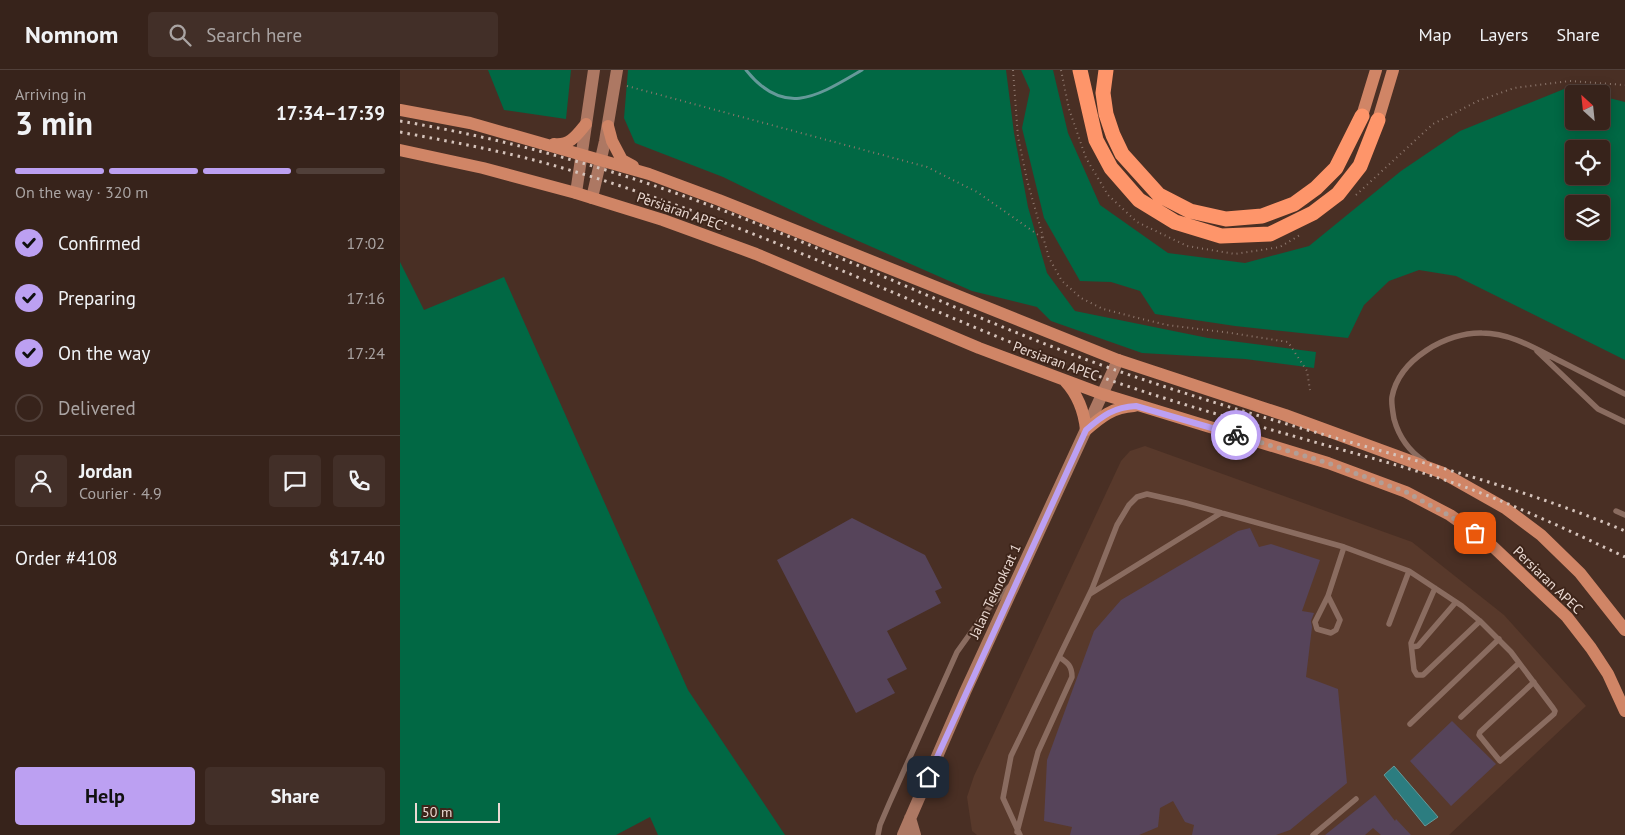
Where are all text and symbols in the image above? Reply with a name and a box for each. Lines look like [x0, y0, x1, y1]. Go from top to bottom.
search box [148, 12, 498, 57]
text: Nomnom [25, 19, 118, 50]
icon: search [166, 21, 194, 49]
text: Search here [206, 23, 302, 47]
text: Map [1419, 23, 1451, 46]
text: Layers [1479, 23, 1528, 46]
text: Share [1556, 23, 1600, 46]
text: Arriving in [15, 84, 86, 104]
north arrow [1565, 85, 1610, 130]
map controls [1565, 85, 1610, 240]
text: 17:34–17:39 [276, 101, 385, 125]
text: 3 min [15, 102, 93, 144]
button: locate [1565, 140, 1610, 185]
text: On the way · 320 m [15, 182, 148, 202]
street label: Persiaran APEC [635, 188, 725, 234]
button: layers [1565, 195, 1610, 240]
icon: check [15, 229, 43, 257]
text: Confirmed [58, 231, 141, 255]
text: 17:02 [347, 233, 385, 253]
icon: check [15, 284, 43, 312]
text: Preparing [58, 286, 136, 310]
text: 17:16 [347, 288, 385, 308]
street label: Persiaran APEC [1011, 337, 1101, 385]
icon: check [15, 339, 43, 367]
text: On the way [58, 341, 150, 365]
text: 17:24 [347, 343, 385, 363]
text: Delivered [58, 396, 136, 420]
courier [1211, 410, 1261, 460]
icon: bike [1222, 421, 1250, 449]
button: person [15, 455, 67, 507]
button: chat [269, 455, 321, 507]
button: phone [333, 455, 385, 507]
text: Jordan [79, 459, 132, 483]
text: Courier · 4.9 [79, 483, 162, 503]
pin [1454, 512, 1496, 554]
icon: bag [1461, 519, 1489, 547]
street label: Jalan Teknokrat 1 [965, 541, 1025, 642]
street label: Persiaran APEC [1509, 542, 1587, 618]
text: Order #4108 [15, 546, 118, 570]
text: $17.40 [329, 546, 385, 570]
pin [907, 756, 949, 798]
icon: home [914, 763, 942, 791]
button: Help [15, 767, 195, 825]
button: Share [205, 767, 385, 825]
scale bar [415, 800, 500, 823]
text: 50 m [422, 803, 452, 821]

